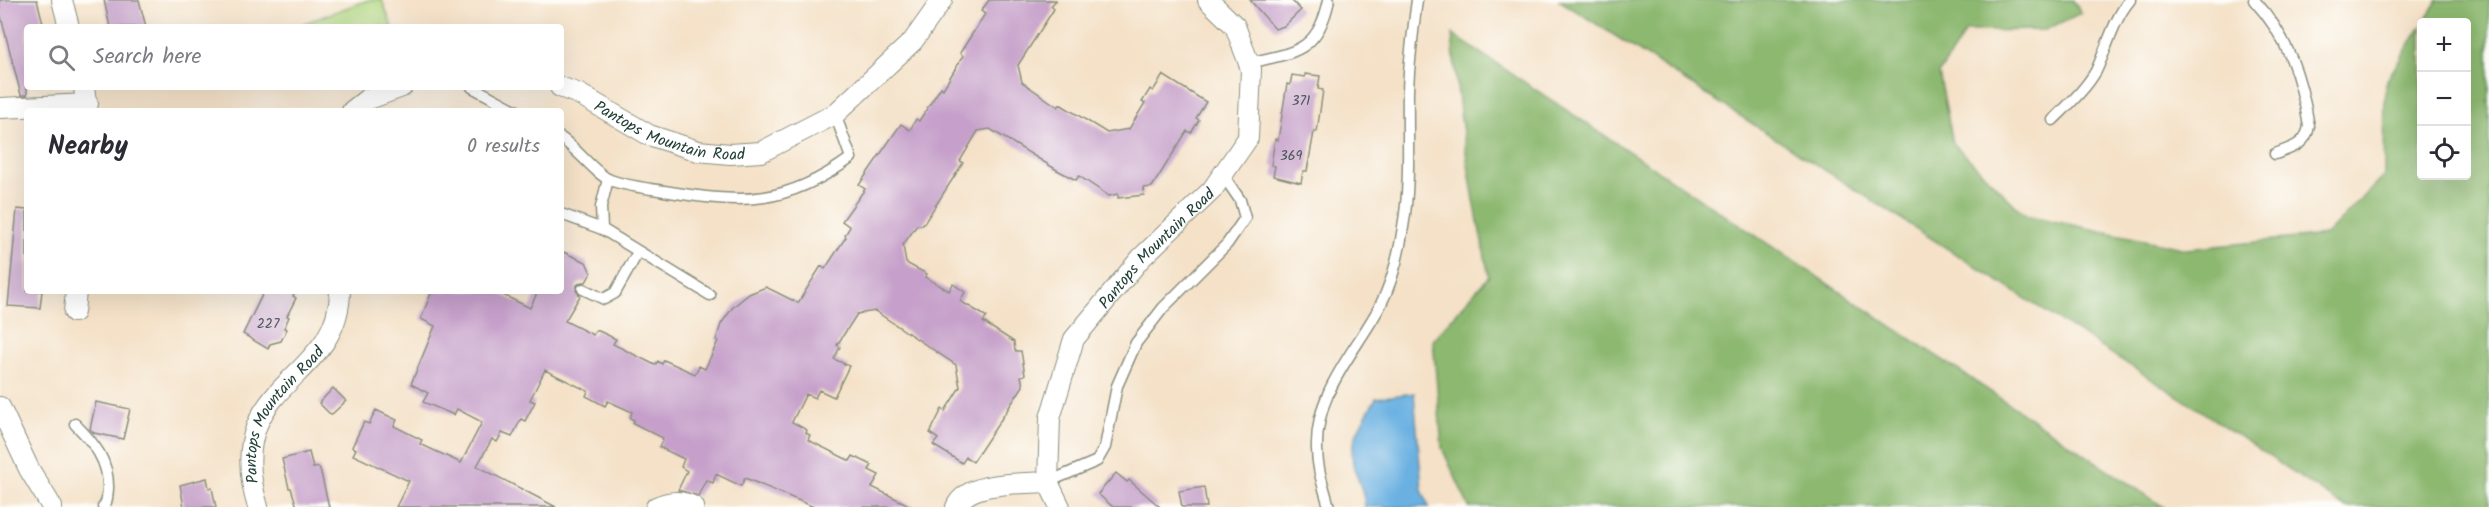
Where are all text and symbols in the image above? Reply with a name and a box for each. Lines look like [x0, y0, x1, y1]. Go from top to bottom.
map controls [2417, 18, 2471, 180]
button: + [2417, 18, 2471, 72]
search box [24, 24, 564, 90]
text: Search here [93, 40, 201, 75]
icon: search [45, 41, 78, 74]
button: − [2417, 72, 2471, 126]
house number: 371 [1292, 90, 1310, 112]
street label: Pantops Mountain Road [589, 95, 747, 168]
text: Nearby [48, 126, 128, 168]
button: locate [2417, 126, 2471, 180]
text: 0 results [467, 131, 540, 163]
house number: 369 [1280, 145, 1302, 167]
street label: Pantops Mountain Road [1093, 182, 1222, 315]
house number: 227 [257, 313, 280, 335]
street label: Pantops Mountain Road [239, 340, 332, 485]

